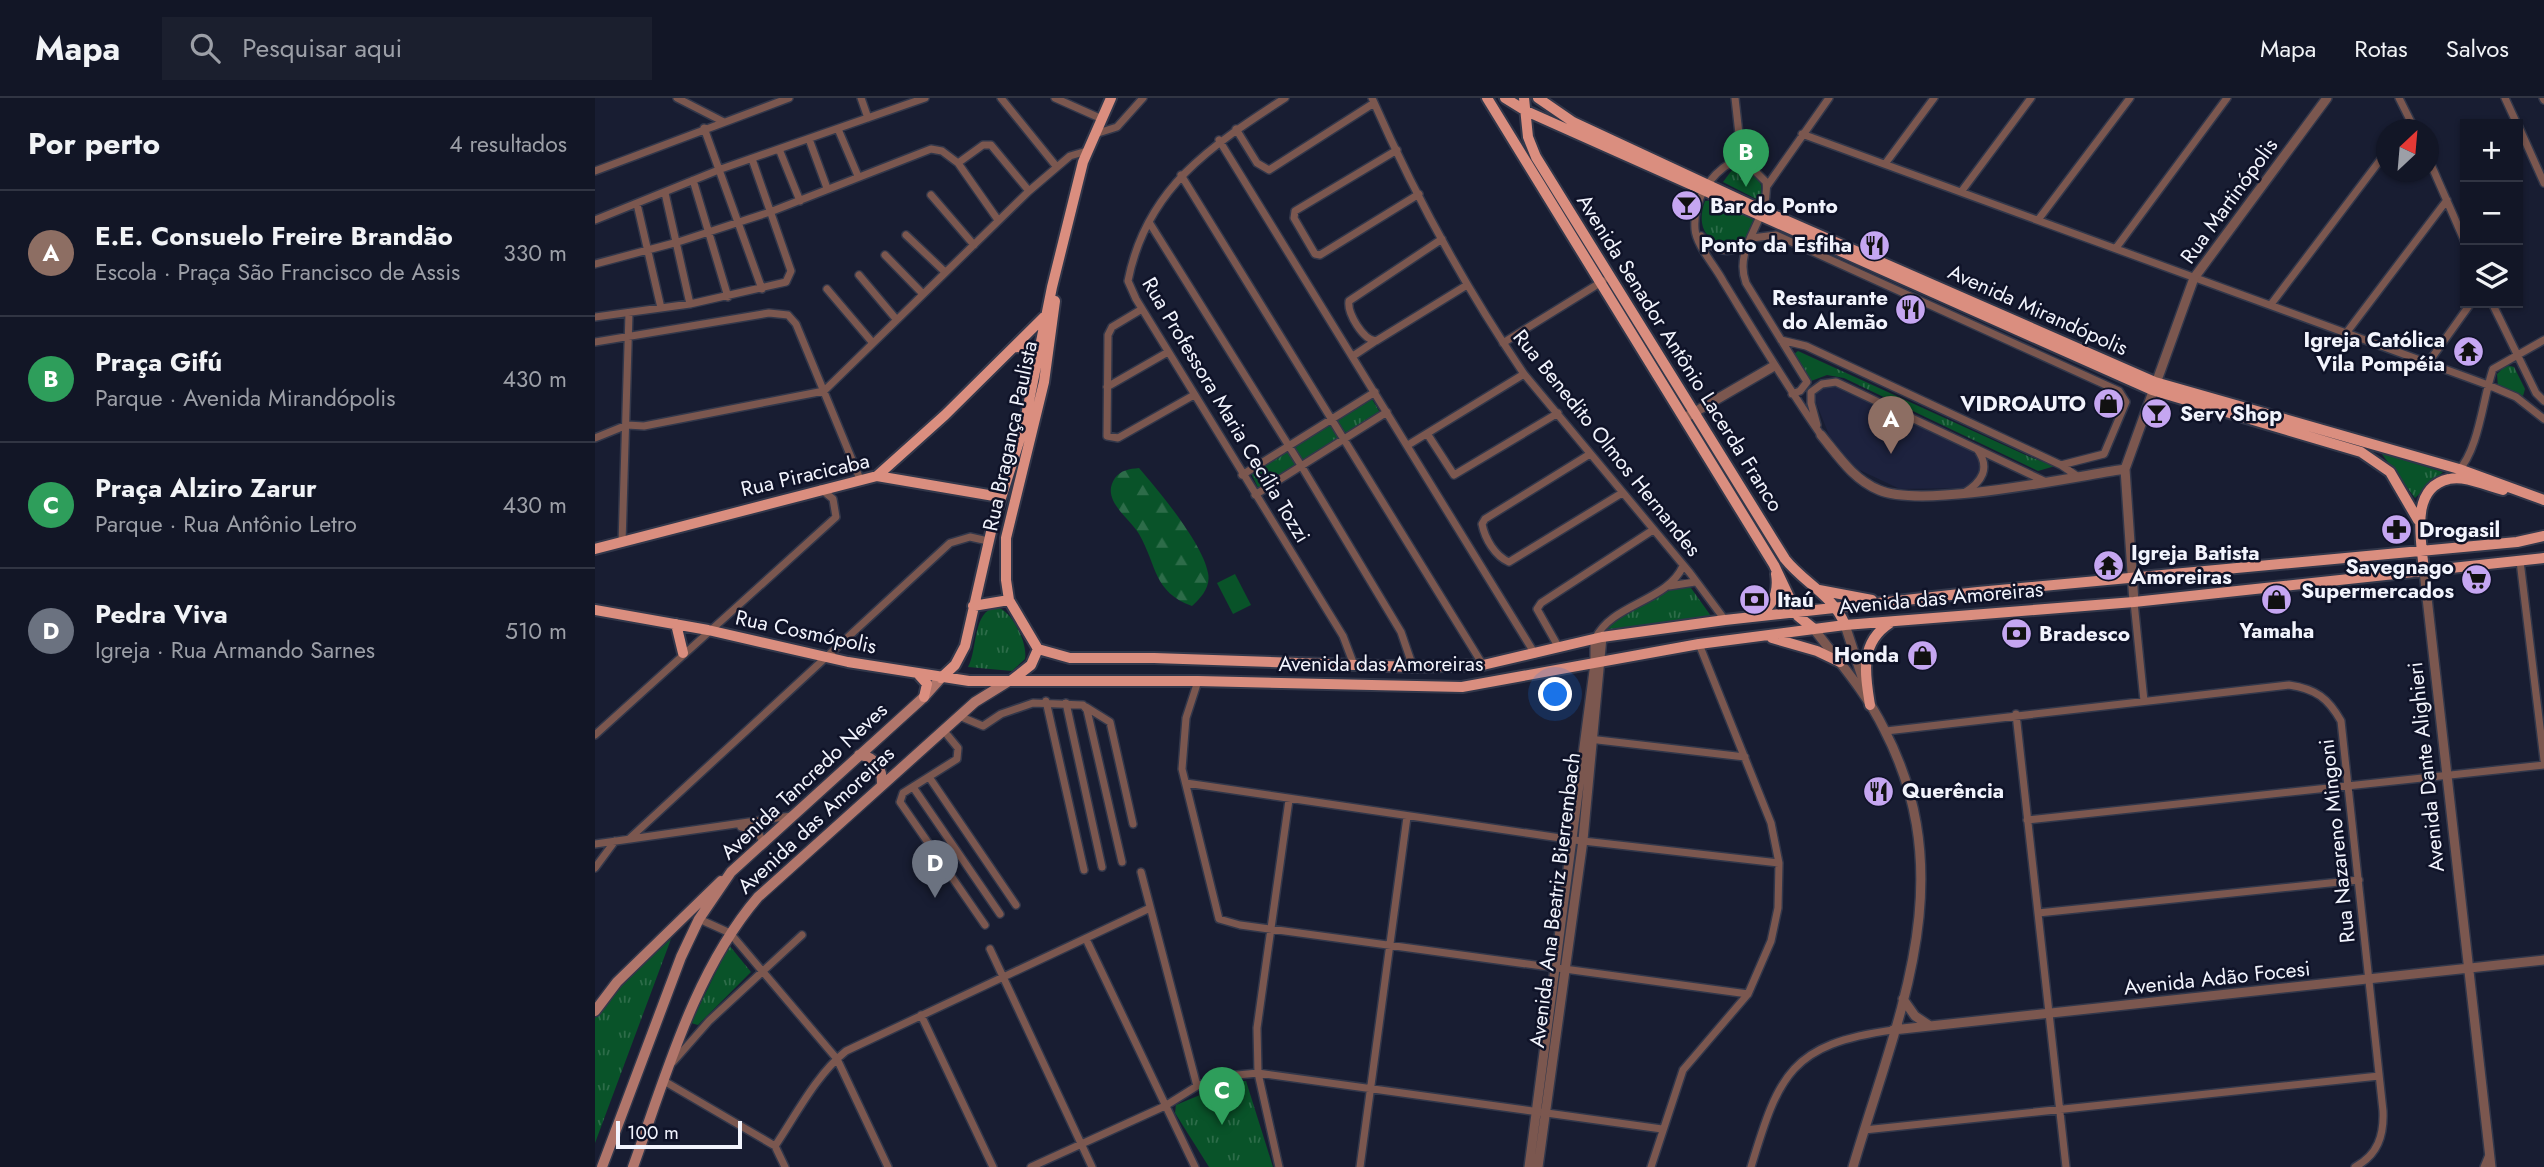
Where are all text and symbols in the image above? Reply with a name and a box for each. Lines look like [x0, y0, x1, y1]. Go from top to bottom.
search box [162, 17, 652, 80]
text: Mapa [35, 25, 120, 72]
icon: search [186, 29, 224, 67]
text: Pesquisar aqui [242, 29, 402, 67]
text: Mapa [2260, 31, 2316, 66]
text: Rotas [2354, 31, 2408, 66]
text: Salvos [2446, 31, 2509, 66]
north arrow [2376, 119, 2439, 182]
map controls [2460, 119, 2523, 308]
button: + [2460, 119, 2523, 182]
text: Por perto [28, 122, 160, 165]
text: 4 resultados [449, 127, 567, 161]
pin: B [1723, 129, 1769, 187]
street label: Rua Martinópolis [2173, 132, 2285, 270]
button: − [2460, 182, 2523, 245]
street label: Avenida Senador Antônio Lacerda Franco [1569, 188, 1791, 518]
bar icon: Bar do Ponto [1670, 189, 1704, 223]
place label: Bar do Ponto [1710, 191, 1838, 221]
text: E.E. Consuelo Freire Brandão [95, 217, 453, 255]
restaurant icon: Ponto da Esfiha [1858, 228, 1892, 262]
place label: Ponto da Esfiha [1701, 230, 1852, 260]
text: A [43, 236, 59, 270]
text: 330 m [503, 236, 567, 270]
button: layers [2460, 245, 2523, 308]
text: Escola · Praça São Francisco de Assis [95, 255, 460, 289]
street label: Avenida Mirandópolis [1943, 257, 2133, 363]
street label: Rua Professora Maria Cecília Tozzi [1135, 271, 1317, 549]
place label: Restaurante do Alemão [1772, 283, 1888, 337]
restaurant icon: Restaurante do Alemão [1894, 293, 1928, 327]
street label: Rua Benedito Olmos Hernandes [1506, 323, 1708, 563]
place label: Igreja Católica Vila Pompéia [2304, 325, 2445, 379]
temple icon: Igreja Católica Vila Pompéia [2451, 335, 2485, 369]
street label: Rua Bragança Paulista [975, 338, 1045, 534]
text: Praça Gifú [95, 343, 222, 381]
text: B [43, 362, 59, 396]
text: 430 m [502, 362, 567, 396]
text: Parque · Avenida Mirandópolis [95, 381, 396, 415]
shop icon: VIDROAUTO [2092, 387, 2126, 421]
place label: VIDROAUTO [1959, 389, 2086, 419]
pin: A [1868, 396, 1914, 454]
bar icon: Serv Shop [2140, 397, 2174, 431]
place label: Serv Shop [2180, 399, 2282, 429]
street label: Rua Piracicaba [738, 446, 872, 504]
text: Praça Alziro Zarur [95, 469, 317, 507]
text: C [43, 488, 59, 522]
text: 430 m [502, 488, 567, 522]
text: Parque · Rua Antônio Letro [95, 507, 357, 541]
pharmacy icon: Drogasil [2379, 513, 2413, 547]
place label: Drogasil [2419, 515, 2500, 545]
place label: Igreja Batista Amoreiras [2130, 538, 2260, 592]
temple icon: Igreja Batista Amoreiras [2091, 548, 2125, 582]
place label: Savegnago Supermercados [2301, 552, 2454, 606]
supermarket icon: Savegnago Supermercados [2460, 562, 2494, 596]
street label: Avenida das Amoreiras [1838, 574, 2044, 622]
shop icon: Yamaha [2260, 582, 2294, 616]
bank icon: Itaú [1737, 583, 1771, 617]
place label: Itaú [1777, 585, 1814, 615]
text: Pedra Viva [95, 595, 228, 633]
street label: Rua Cosmópolis [733, 602, 879, 662]
text: D [43, 614, 59, 648]
text: 510 m [505, 614, 567, 648]
place label: Yamaha [2239, 616, 2314, 646]
bank icon: Bradesco [1999, 617, 2033, 651]
place label: Bradesco [2039, 619, 2130, 649]
text: Igreja · Rua Armando Sarnes [95, 633, 375, 667]
shop icon: Honda [1905, 638, 1939, 672]
place label: Honda [1834, 640, 1899, 670]
street label: Avenida das Amoreiras [1279, 649, 1483, 679]
street label: Avenida Dante Alighieri [2400, 660, 2452, 874]
your location [1538, 677, 1572, 711]
street label: Avenida Tancredo Neves [714, 695, 894, 867]
street label: Rua Nazareno Mingoni [2311, 737, 2363, 945]
street label: Avenida das Amoreiras [731, 739, 901, 901]
street label: Avenida Ana Beatriz Bierrembach [1522, 751, 1588, 1049]
restaurant icon: Querência [1862, 774, 1896, 808]
place label: Querência [1902, 776, 2004, 806]
pin: D [912, 840, 958, 898]
street label: Avenida Adão Focesi [2122, 953, 2312, 1003]
pin: C [1199, 1067, 1245, 1125]
scale bar [616, 1118, 742, 1150]
text: 100 m [627, 1119, 679, 1146]

